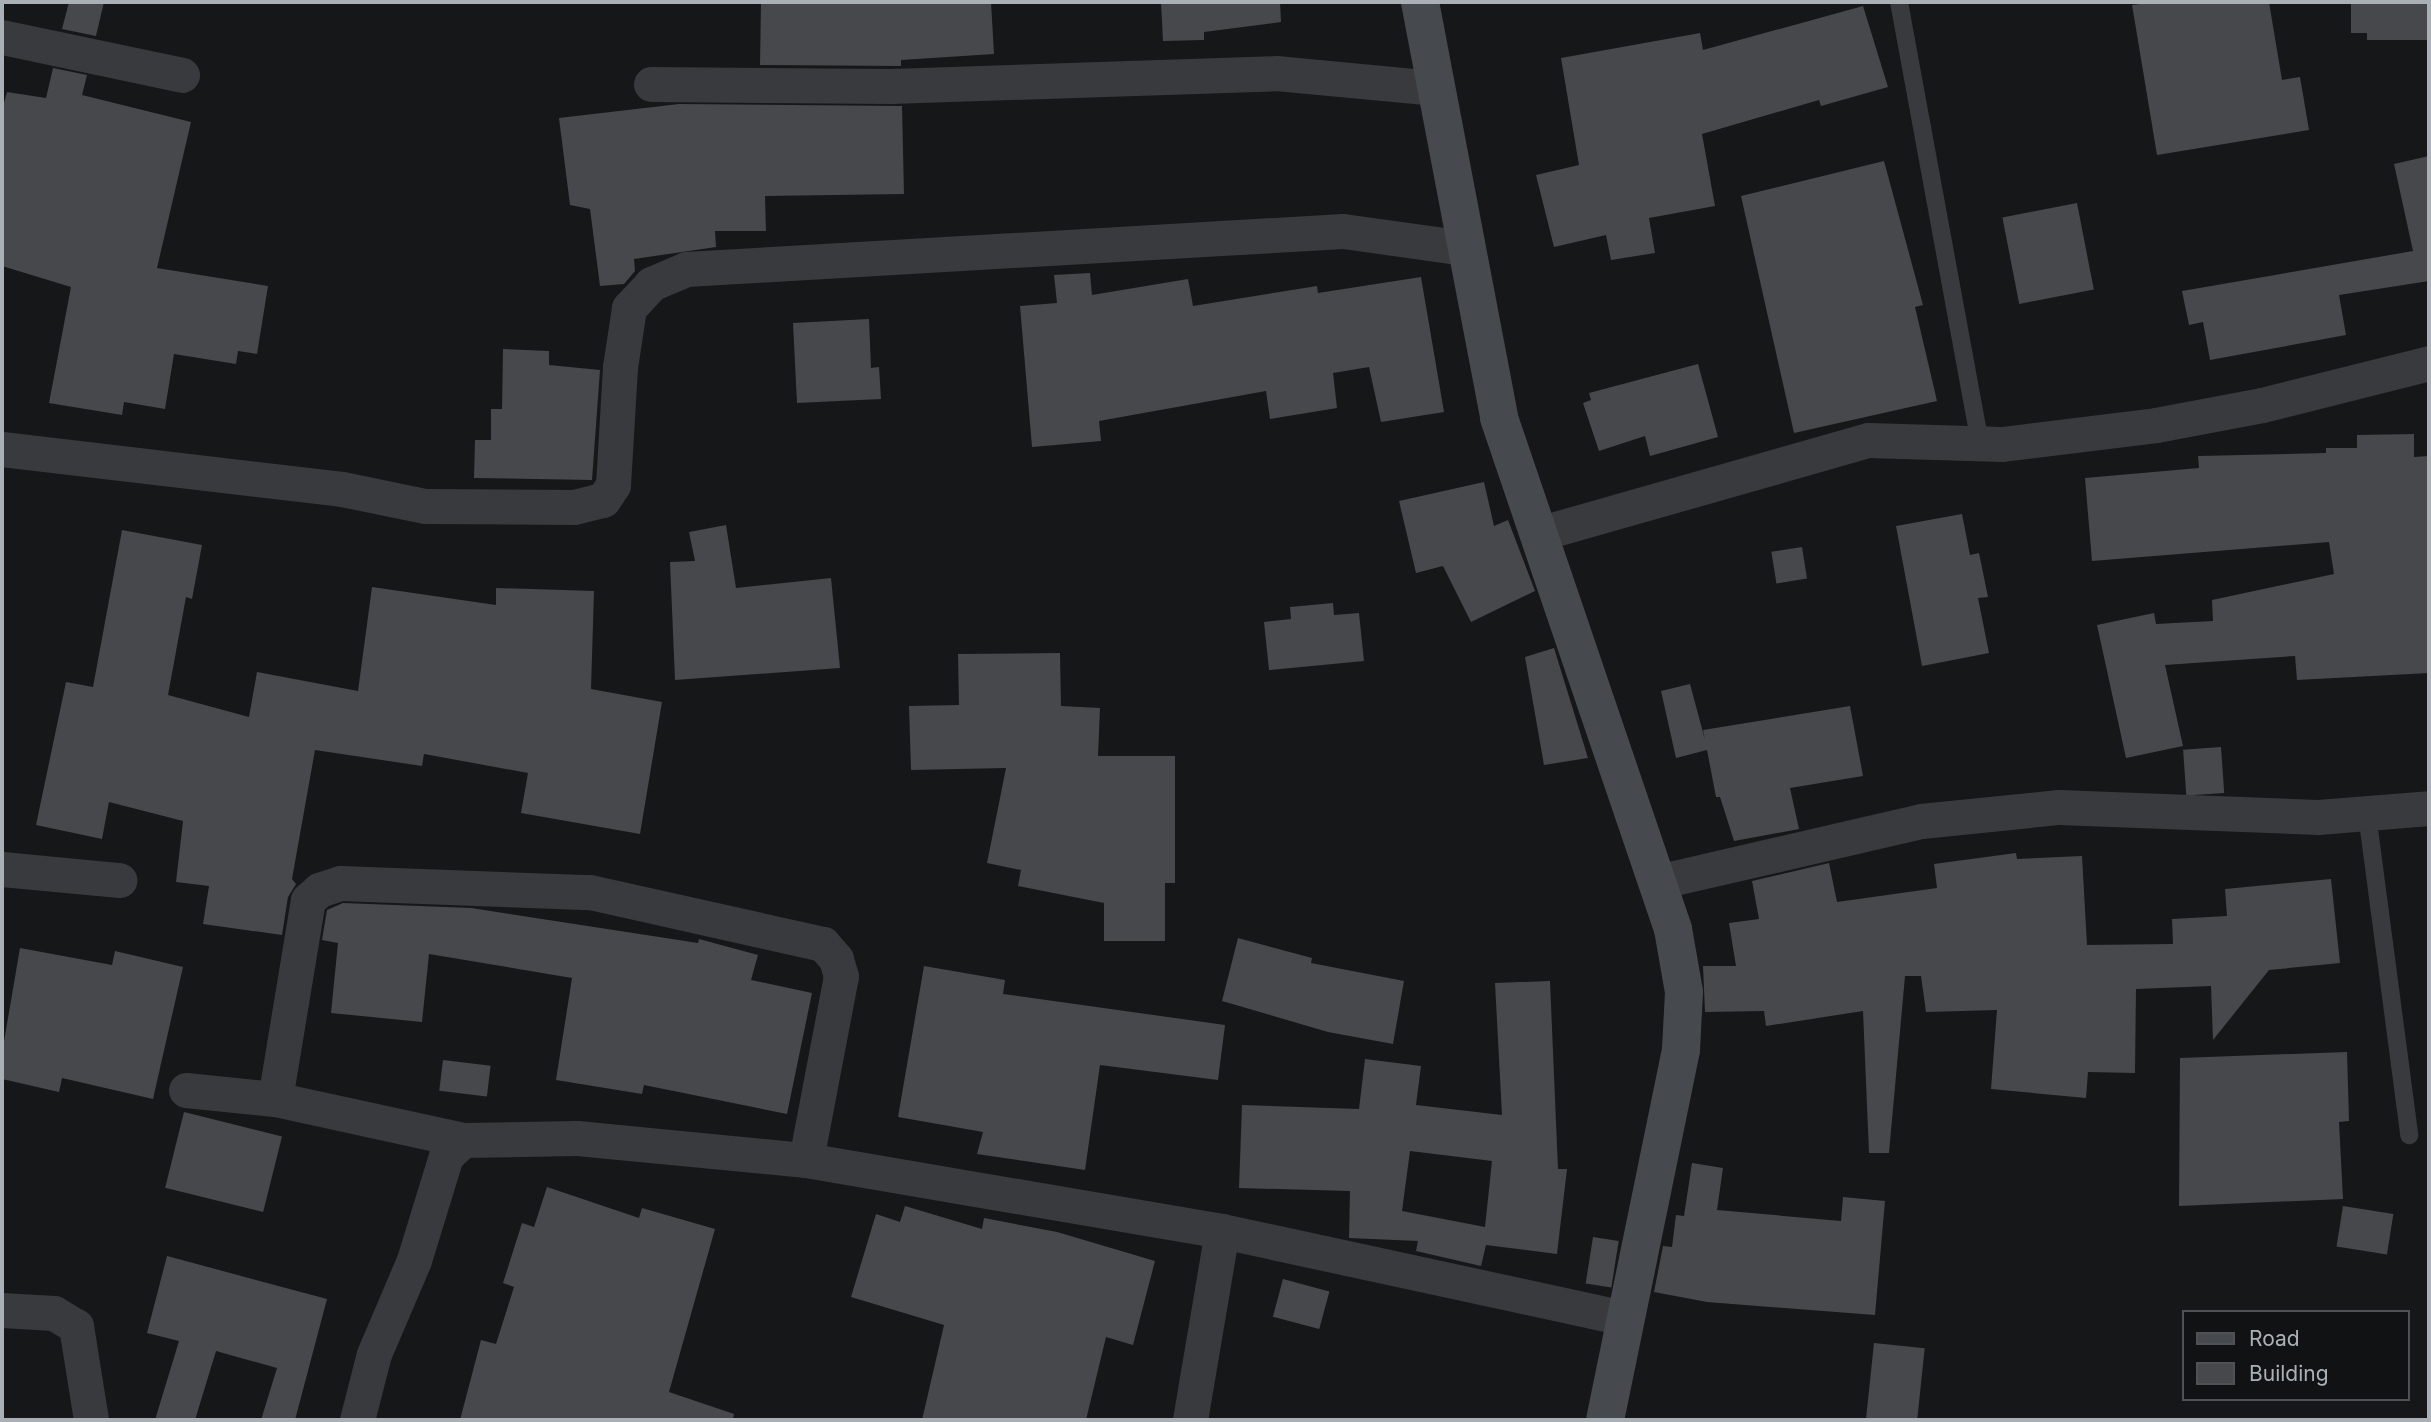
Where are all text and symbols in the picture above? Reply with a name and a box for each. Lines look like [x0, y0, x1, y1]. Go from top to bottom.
legend [2182, 1310, 2410, 1401]
text: Road [2249, 1326, 2300, 1351]
text: Building [2249, 1361, 2329, 1386]

